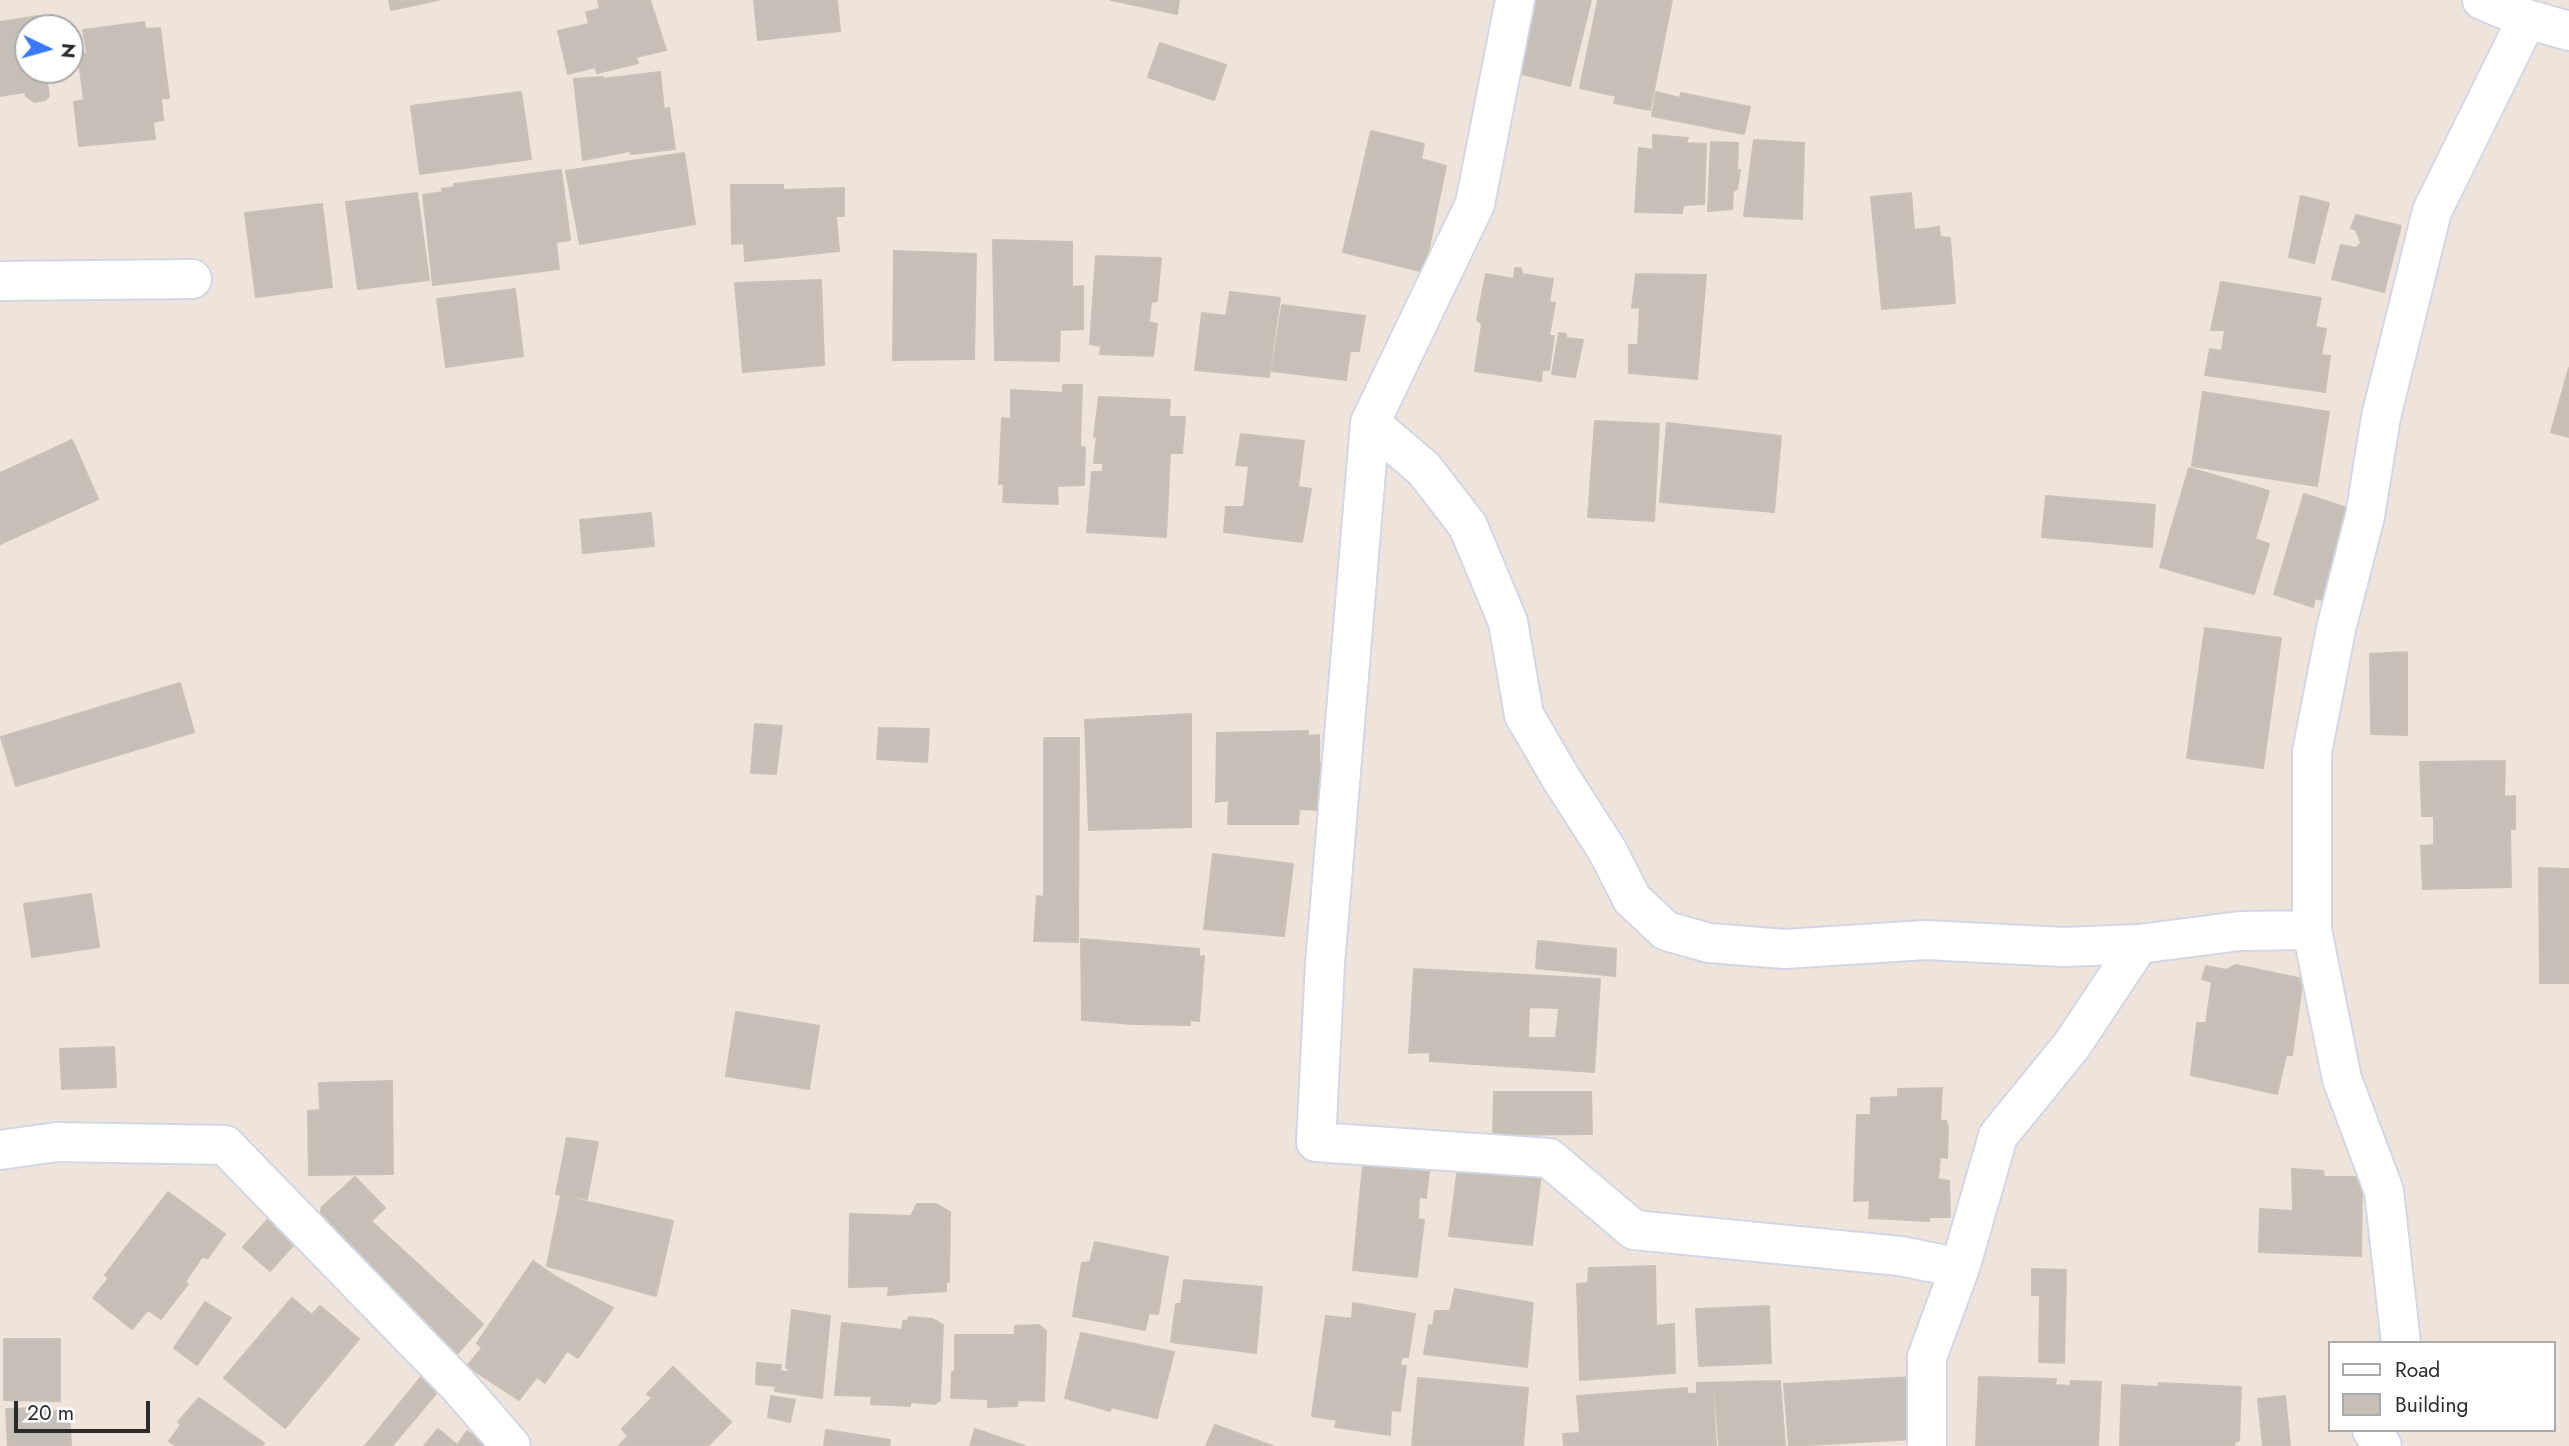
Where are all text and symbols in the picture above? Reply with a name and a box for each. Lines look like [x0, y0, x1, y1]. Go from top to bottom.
north arrow [14, 14, 84, 84]
text: N [54, 42, 83, 59]
legend [2328, 1341, 2555, 1432]
text: Road [2395, 1355, 2440, 1385]
scale bar [18, 1386, 154, 1430]
text: Building [2395, 1390, 2468, 1420]
text: 20 m [27, 1398, 74, 1428]

